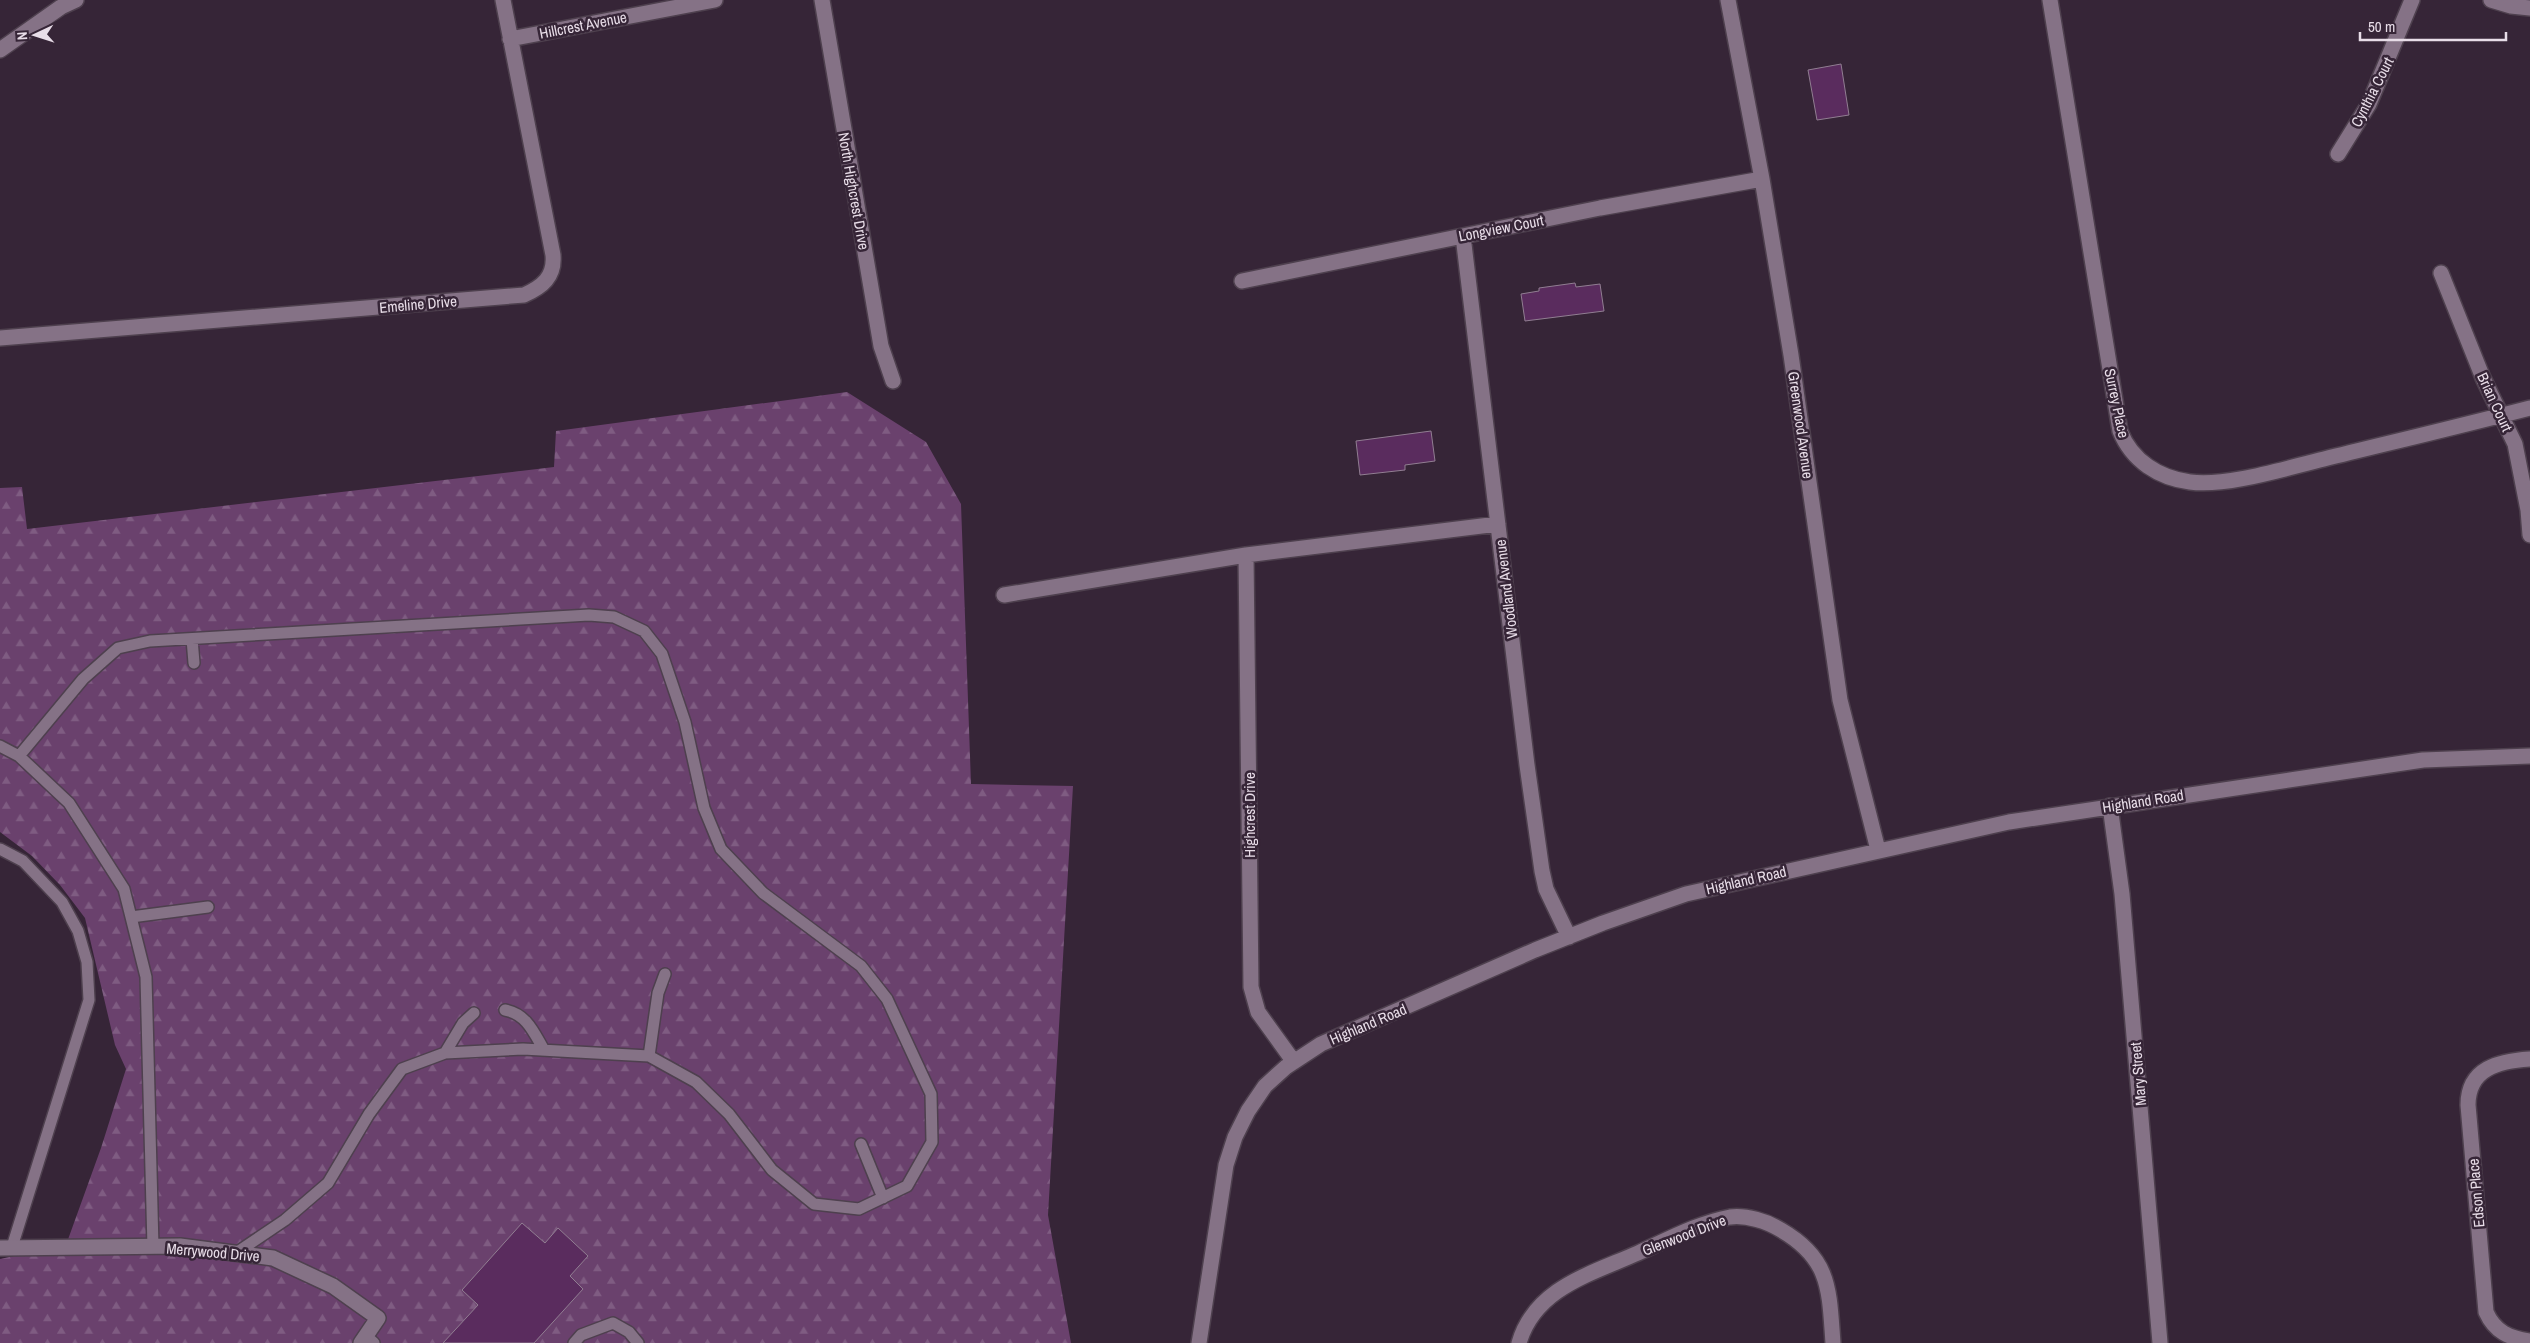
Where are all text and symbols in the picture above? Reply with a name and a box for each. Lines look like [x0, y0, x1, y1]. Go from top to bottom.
street label: Hillcrest Avenue [537, 6, 629, 44]
north arrow [10, 10, 60, 60]
scale bar [2360, 10, 2506, 42]
text: 50 m [2368, 16, 2395, 37]
text: N [13, 31, 31, 41]
street label: Cynthia Court [2345, 53, 2399, 131]
street label: North Highcrest Drive [833, 131, 875, 252]
street label: Longview Court [1457, 209, 1546, 247]
street label: Emeline Drive [378, 290, 458, 318]
street label: Surrey Place [2099, 366, 2135, 440]
street label: Brian Court [2472, 369, 2518, 435]
street label: Greenwood Avenue [1783, 370, 1819, 480]
street label: Woodland Avenue [1490, 538, 1522, 640]
street label: Highcrest Drive [1239, 772, 1260, 858]
street label: Highland Road [2101, 784, 2185, 818]
street label: Highland Road [1704, 861, 1788, 899]
street label: Highland Road [1326, 998, 1410, 1050]
street label: Mary Street [2125, 1041, 2151, 1107]
street label: Edson Place [2463, 1158, 2489, 1228]
street label: Glenwood Drive [1639, 1209, 1729, 1261]
street label: Merrywood Drive [165, 1237, 261, 1267]

